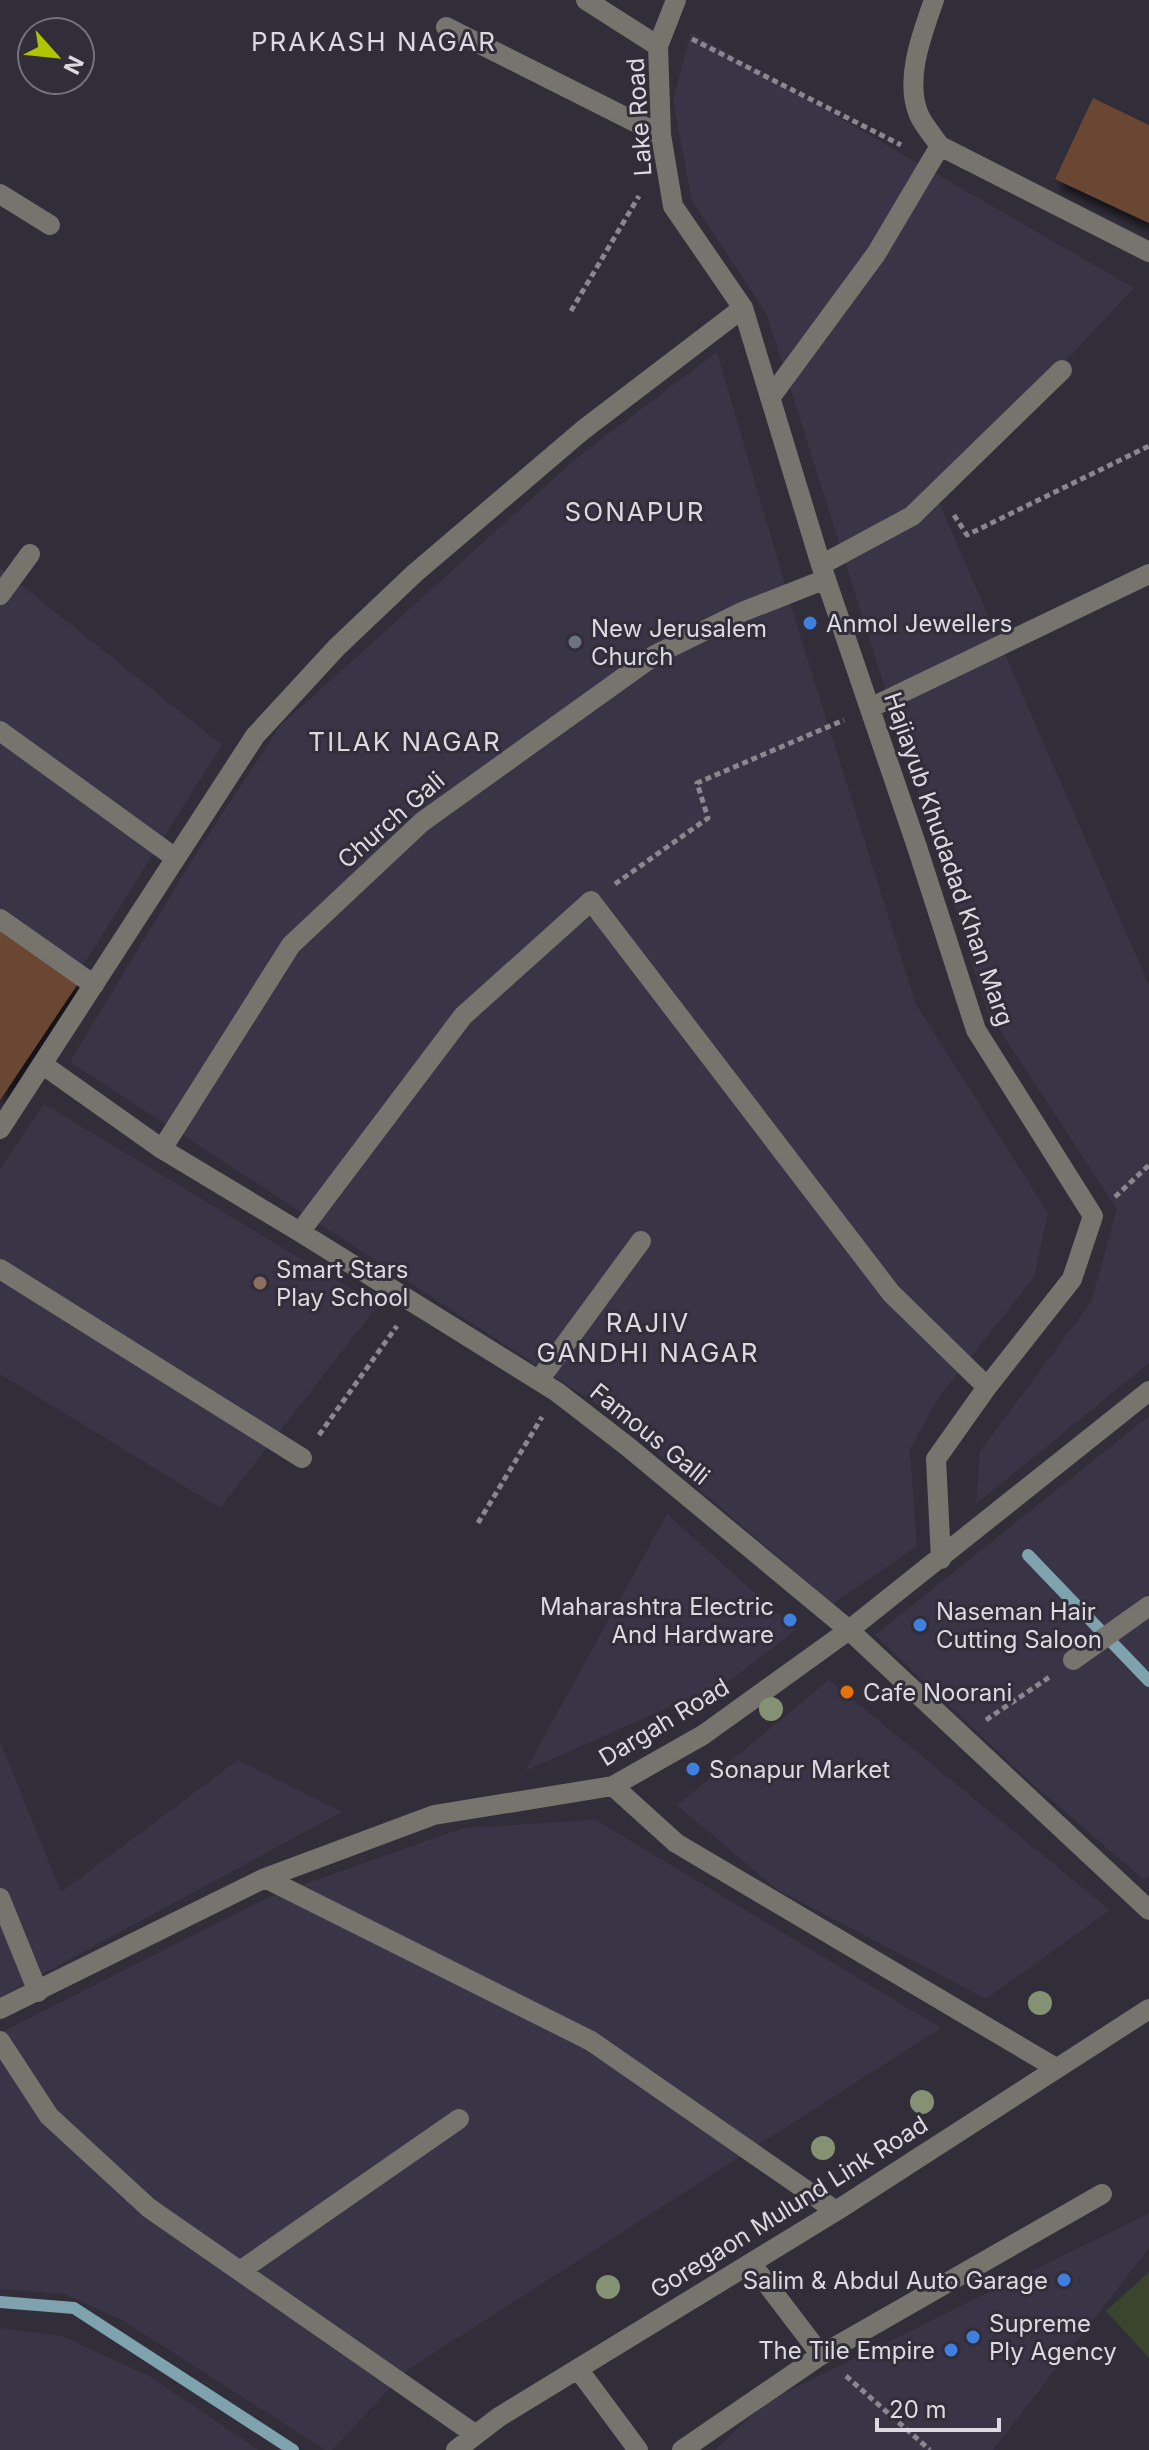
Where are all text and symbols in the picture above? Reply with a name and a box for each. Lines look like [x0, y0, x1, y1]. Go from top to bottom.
north arrow [16, 16, 96, 96]
district label: PRAKASH NAGAR [251, 26, 497, 57]
text: N [58, 52, 89, 78]
street label: Lake Road [620, 57, 658, 177]
district label: SONAPUR [565, 496, 705, 527]
place label: Anmol Jewellers [826, 609, 1013, 638]
place label: New Jerusalem Church [591, 614, 767, 671]
marker: Anmol Jewellers [801, 614, 819, 632]
marker: New Jerusalem Church [566, 633, 584, 651]
street label: Hajiayub Khudadad Khan Marg [878, 688, 1020, 1030]
district label: TILAK NAGAR [308, 726, 502, 757]
street label: Church Gali [332, 766, 450, 874]
place label: Smart Stars Play School [276, 1255, 408, 1312]
marker: Smart Stars Play School [251, 1274, 269, 1292]
district label: RAJIV GANDHI NAGAR [537, 1307, 759, 1368]
street label: Famous Galli [585, 1377, 715, 1491]
place label: Maharashtra Electric And Hardware [540, 1592, 774, 1649]
place label: Naseman Hair Cutting Saloon [936, 1597, 1102, 1654]
marker: Maharashtra Electric And Hardware [781, 1611, 799, 1629]
marker: Naseman Hair Cutting Saloon [911, 1616, 929, 1634]
street label: Dargah Road [594, 1672, 734, 1772]
place label: Cafe Noorani [863, 1678, 1012, 1707]
marker: Cafe Noorani [838, 1683, 856, 1701]
place label: Sonapur Market [709, 1755, 890, 1784]
marker: Sonapur Market [684, 1760, 702, 1778]
street label: Goregaon Mulund Link Road [645, 2110, 933, 2304]
place label: Salim & Abdul Auto Garage [743, 2266, 1048, 2295]
marker: Salim & Abdul Auto Garage [1055, 2271, 1073, 2289]
place label: Supreme Ply Agency [989, 2309, 1117, 2366]
marker: Supreme Ply Agency [964, 2328, 982, 2346]
place label: The Tile Empire [758, 2336, 935, 2365]
marker: The Tile Empire [942, 2341, 960, 2359]
scale bar [877, 2382, 999, 2432]
text: 20 m [889, 2395, 947, 2424]

